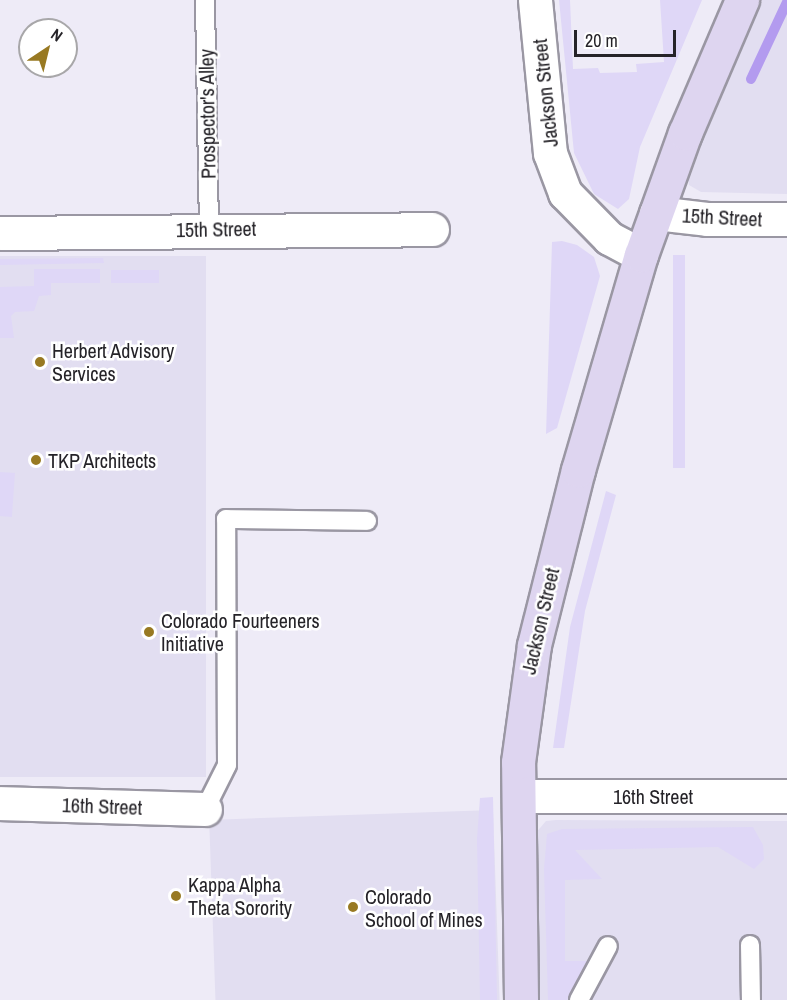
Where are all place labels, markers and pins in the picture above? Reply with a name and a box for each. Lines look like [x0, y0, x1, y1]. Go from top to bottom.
place label: Herbert Advisory Services [52, 338, 175, 385]
marker: Herbert Advisory Services [33, 355, 47, 369]
place label: TKP Architects [48, 448, 157, 472]
marker: TKP Architects [29, 453, 43, 467]
place label: Colorado Fourteeners Initiative [161, 608, 320, 655]
marker: Colorado Fourteeners Initiative [142, 625, 156, 639]
place label: Kappa Alpha Theta Sorority [188, 873, 292, 920]
place label: Colorado School of Mines [365, 884, 483, 931]
marker: Kappa Alpha Theta Sorority [169, 889, 183, 903]
marker: Colorado School of Mines [346, 900, 360, 914]

